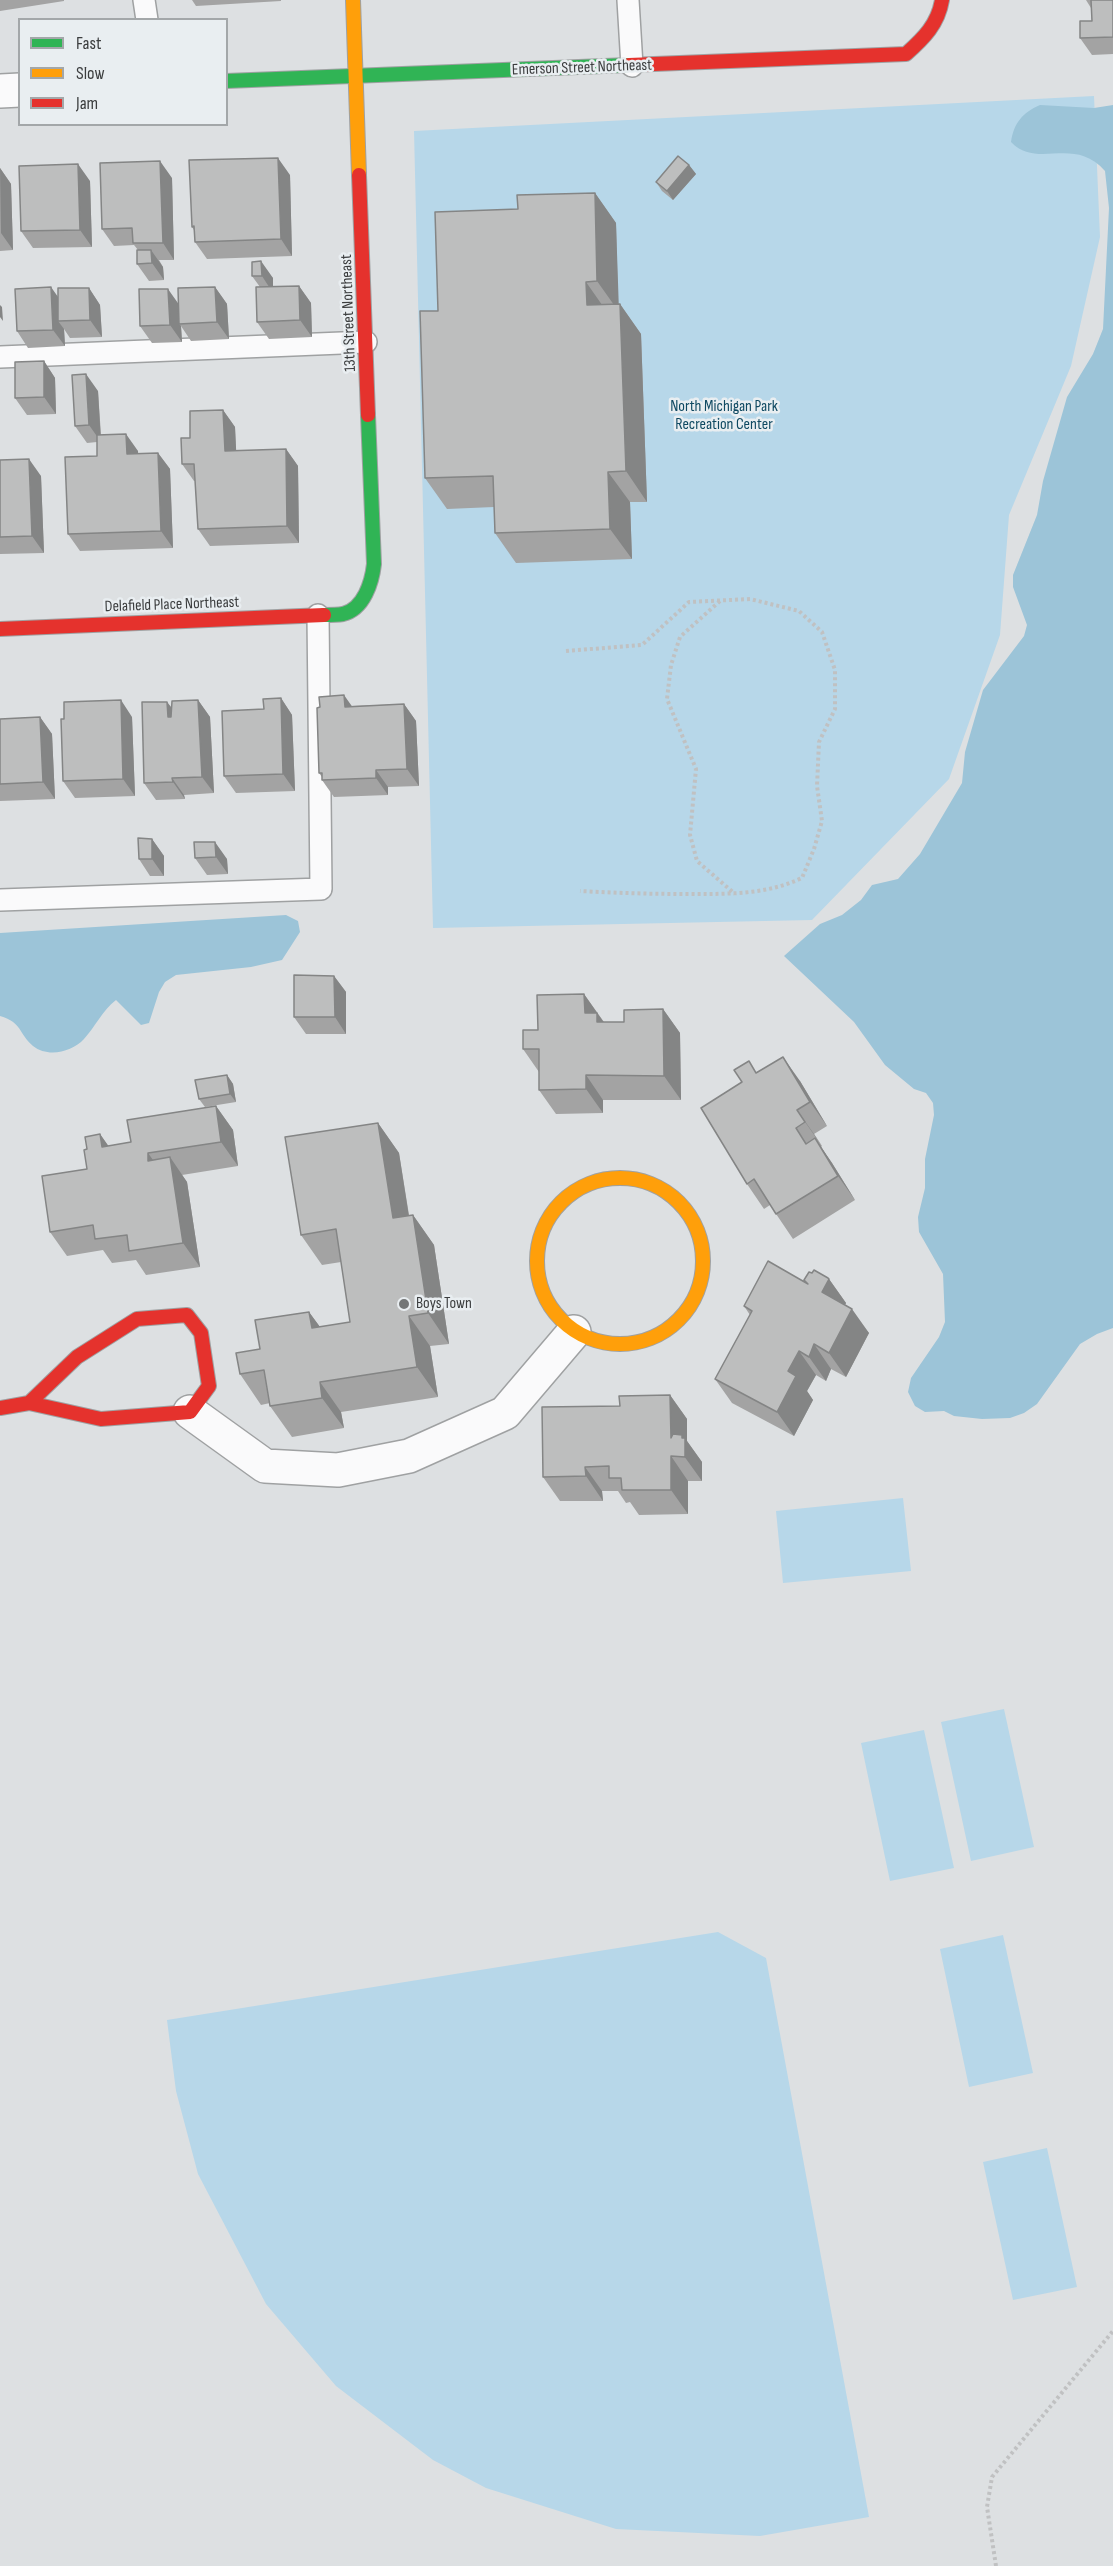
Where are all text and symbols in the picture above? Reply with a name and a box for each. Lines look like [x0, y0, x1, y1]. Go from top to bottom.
legend [18, 18, 228, 126]
text: Fast [76, 33, 101, 54]
street label: Emerson Street Northeast [512, 56, 652, 80]
text: Slow [76, 63, 105, 84]
text: Jam [76, 93, 98, 114]
street label: 13th Street Northeast [337, 254, 361, 372]
park label: North Michigan Park Recreation Center [670, 397, 778, 435]
street label: Delafield Place Northeast [104, 593, 240, 617]
place label: Boys Town [416, 1294, 472, 1314]
marker: Boys Town [397, 1297, 411, 1311]

